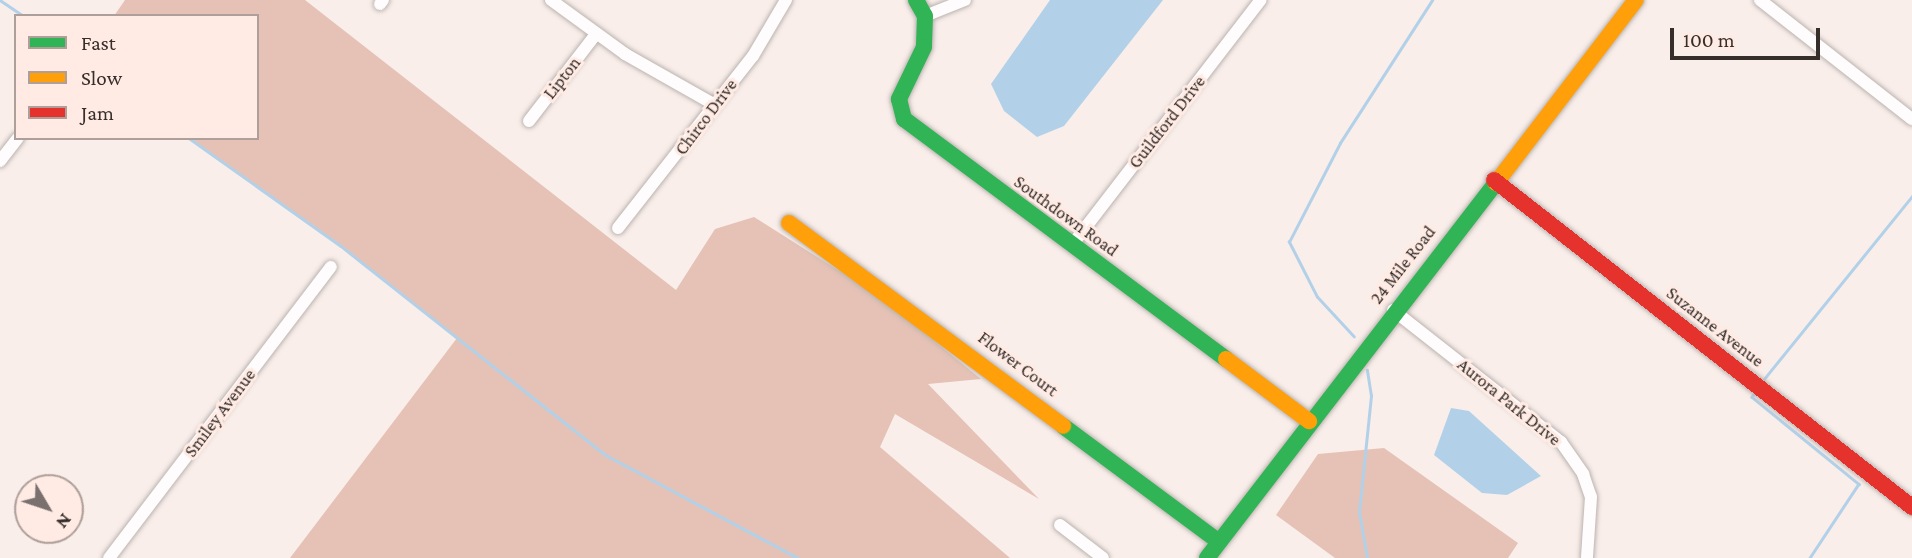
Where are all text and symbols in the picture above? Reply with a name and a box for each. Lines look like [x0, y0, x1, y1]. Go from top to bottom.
legend [14, 14, 259, 140]
scale bar [1674, 14, 1825, 58]
text: 100 m [1683, 28, 1735, 52]
text: Fast [81, 31, 116, 55]
street label: Lipton [539, 53, 585, 103]
text: Slow [81, 66, 122, 90]
street label: Guildford Drive [1124, 71, 1210, 173]
street label: Chirco Drive [670, 75, 742, 159]
text: Jam [81, 101, 114, 125]
street label: Southdown Road [1010, 171, 1122, 261]
street label: 24 Mile Road [1366, 222, 1440, 308]
street label: Suzanne Avenue [1662, 282, 1768, 372]
street label: Flower Court [974, 327, 1062, 401]
street label: Aurora Park Drive [1453, 354, 1565, 450]
street label: Smiley Avenue [180, 365, 260, 461]
north arrow [14, 474, 84, 544]
text: N [52, 510, 76, 533]

